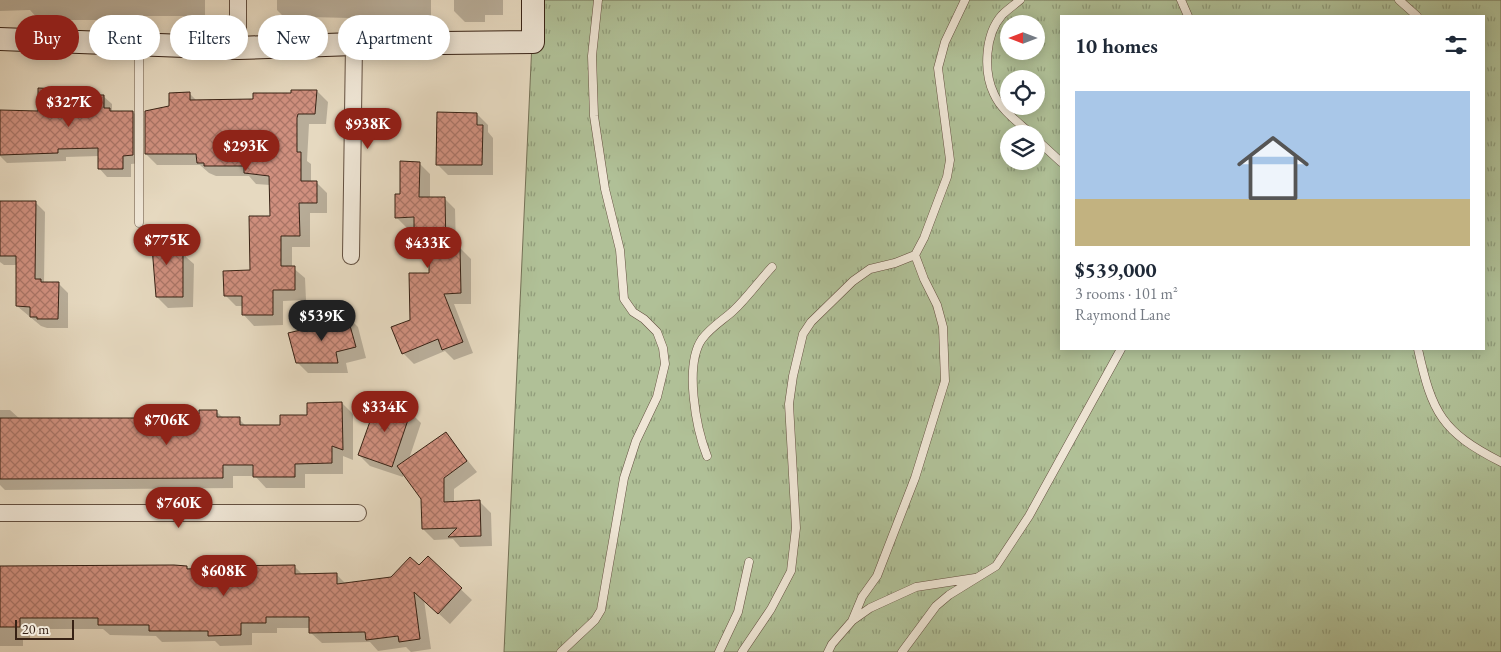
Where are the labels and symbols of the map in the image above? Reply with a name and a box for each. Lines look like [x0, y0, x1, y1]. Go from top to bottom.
north arrow [1000, 15, 1045, 60]
pin: $327K [34, 86, 104, 128]
pin: $938K [333, 108, 403, 150]
pin: $293K [211, 130, 281, 172]
pin: $775K [132, 224, 202, 266]
pin: $433K [393, 226, 463, 269]
pin: $539K [287, 300, 357, 342]
pin: $334K [350, 390, 420, 433]
pin: $706K [132, 404, 202, 446]
pin: $760K [144, 486, 214, 529]
pin: $608K [189, 554, 259, 597]
scale bar [15, 617, 74, 640]

